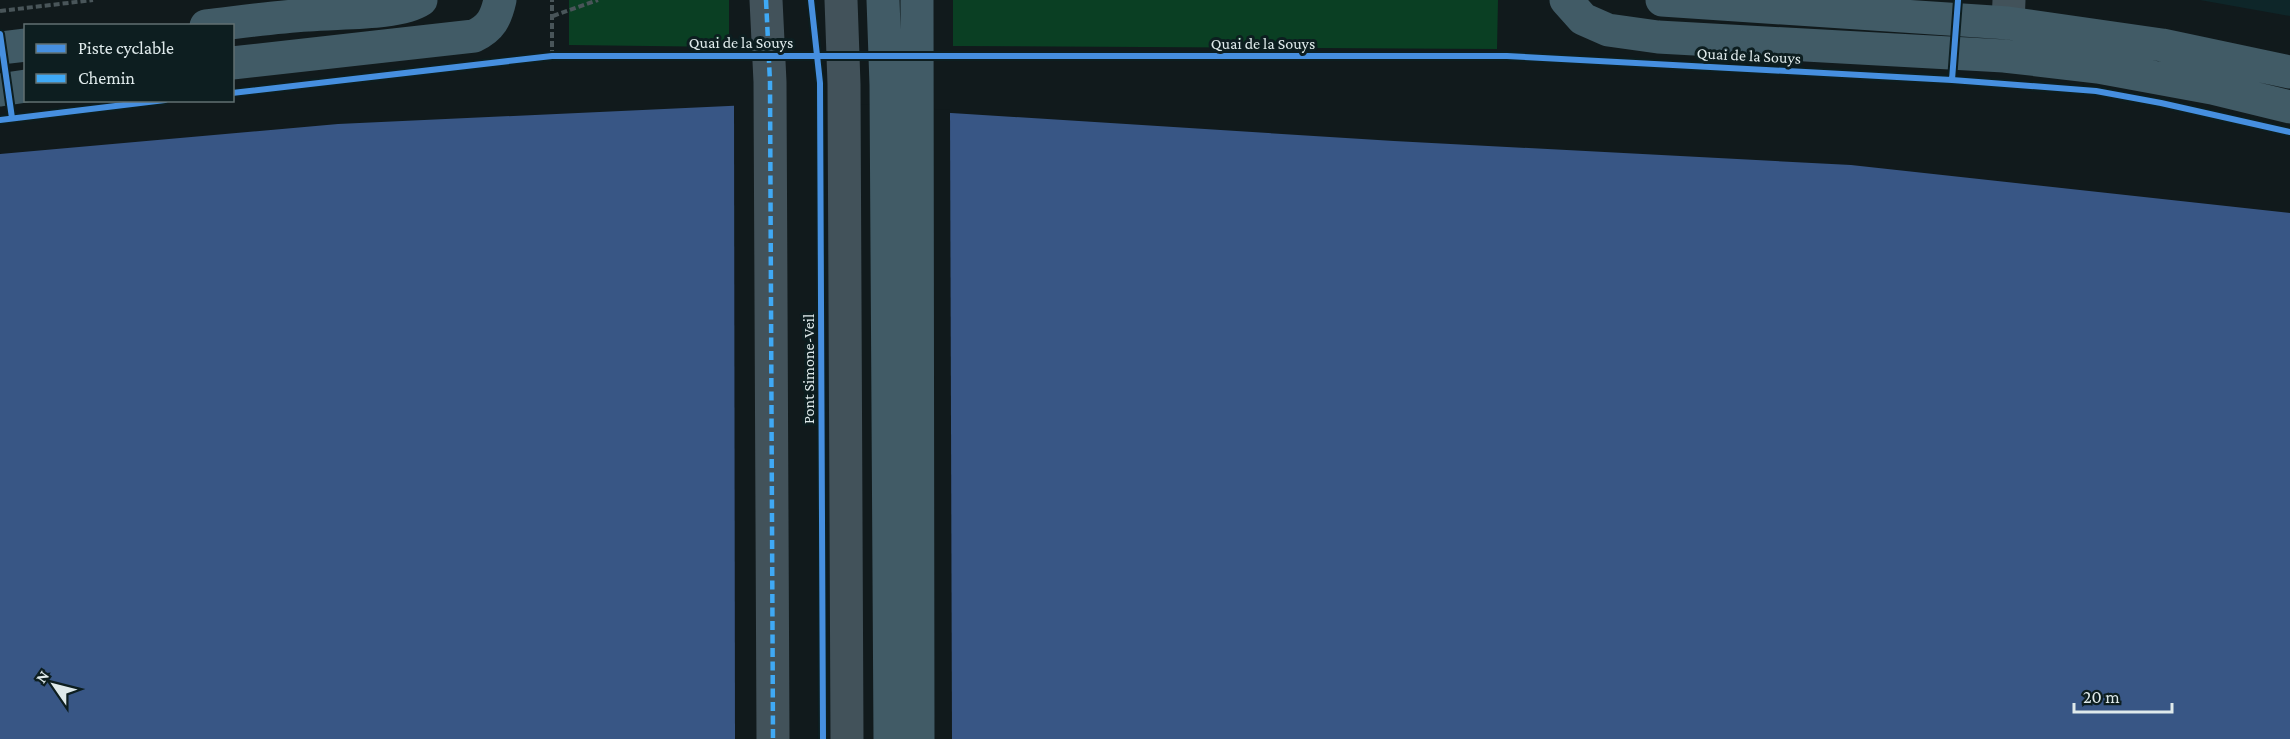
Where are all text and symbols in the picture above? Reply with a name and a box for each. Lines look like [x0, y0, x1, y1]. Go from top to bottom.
legend [24, 24, 234, 102]
street label: Quai de la Souys [689, 34, 793, 52]
street label: Quai de la Souys [1211, 35, 1315, 53]
text: Piste cyclable [78, 38, 174, 58]
street label: Quai de la Souys [1696, 44, 1802, 68]
text: Chemin [78, 68, 135, 88]
street label: Pont Simone-Veil [800, 314, 817, 424]
north arrow [24, 655, 84, 715]
text: N [32, 667, 52, 686]
scale bar [2074, 676, 2172, 714]
text: 20 m [2083, 687, 2120, 707]

